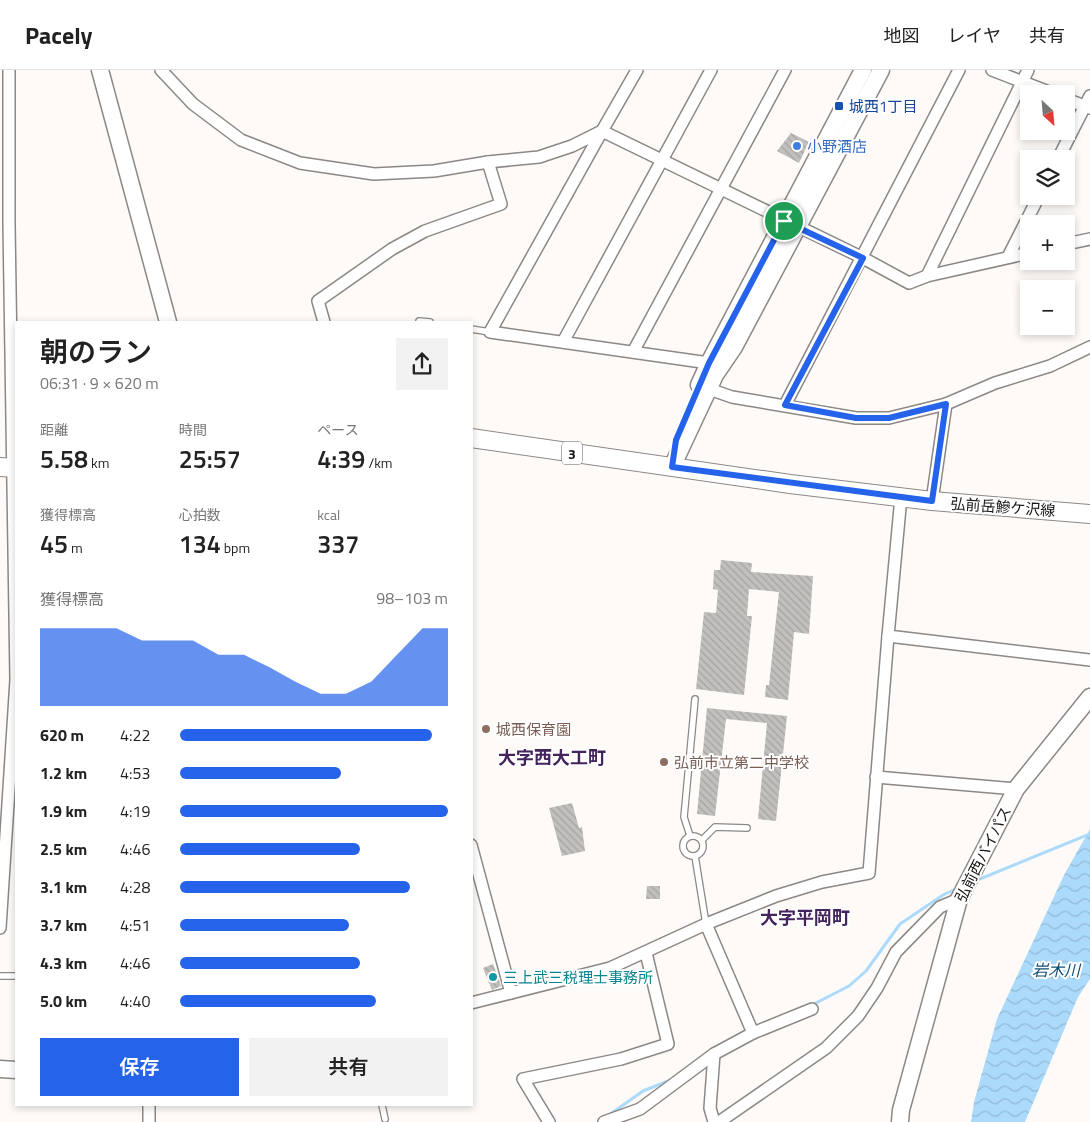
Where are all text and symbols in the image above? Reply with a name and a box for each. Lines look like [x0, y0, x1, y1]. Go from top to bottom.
text: Pacely [25, 17, 93, 53]
text: 地図 [884, 22, 920, 49]
text: レイヤ [948, 22, 1001, 49]
text: 共有 [1029, 22, 1065, 49]
north arrow [1020, 85, 1075, 140]
map controls [1020, 85, 1075, 335]
place label: 城西1丁目 [849, 95, 917, 118]
marker: 城西1丁目 [833, 100, 845, 112]
place label: 小野酒店 [807, 135, 867, 158]
marker: 小野酒店 [791, 140, 803, 152]
button: layers [1020, 150, 1075, 205]
pin [763, 200, 805, 242]
icon: arrive [770, 207, 798, 235]
button: + [1020, 215, 1075, 270]
button: − [1020, 280, 1075, 335]
text: 朝のラン [40, 330, 152, 373]
button: share [396, 338, 448, 390]
text: 06:31 · 9 × 620 m [40, 371, 159, 395]
text: 距離 [40, 419, 68, 440]
text: 時間 [179, 419, 207, 440]
text: ペース [317, 419, 359, 440]
text: 5.58 [40, 440, 88, 478]
text: 25:57 [179, 440, 241, 478]
text: 4:39 [317, 440, 365, 478]
road number: 3 [562, 442, 582, 464]
text: km [88, 452, 109, 473]
text: /km [365, 452, 393, 473]
street label: 弘前岳鰺ケ沢線 [950, 492, 1056, 522]
text: 獲得標高 [40, 504, 96, 525]
text: 心拍数 [179, 504, 221, 525]
text: kcal [317, 504, 340, 525]
text: 45 [40, 525, 68, 563]
text: 134 [179, 525, 221, 563]
text: 337 [317, 525, 359, 563]
text: m [68, 537, 83, 558]
text: bpm [221, 537, 250, 558]
text: 98–103 m [376, 586, 448, 610]
text: 獲得標高 [40, 587, 104, 611]
place label: 城西保育園 [496, 718, 571, 741]
text: 620 m [40, 723, 84, 747]
text: 4:22 [120, 723, 150, 747]
marker: 城西保育園 [480, 723, 492, 735]
district label: 大字西大工町 [498, 744, 606, 771]
place label: 弘前市立第二中学校 [674, 751, 809, 774]
marker: 弘前市立第二中学校 [658, 756, 670, 768]
text: 1.2 km [40, 761, 87, 785]
text: 4:53 [120, 761, 150, 785]
text: 1.9 km [40, 799, 87, 823]
text: 4:19 [120, 799, 150, 823]
street label: 弘前西バイパス [949, 802, 1017, 906]
text: 2.5 km [40, 837, 87, 861]
text: 4:46 [120, 837, 150, 861]
text: 3.1 km [40, 875, 87, 899]
text: 4:28 [120, 875, 150, 899]
district label: 大字平岡町 [760, 904, 850, 931]
text: 3.7 km [40, 913, 87, 937]
text: 4:51 [120, 913, 150, 937]
text: 4.3 km [40, 951, 87, 975]
text: 4:46 [120, 951, 150, 975]
water label: 岩木川 [1032, 958, 1082, 982]
place label: 三上武三税理士事務所 [503, 966, 653, 989]
marker: 三上武三税理士事務所 [487, 971, 499, 983]
text: 5.0 km [40, 989, 87, 1013]
text: 4:40 [120, 989, 150, 1013]
button: 保存 [40, 1038, 239, 1096]
button: 共有 [249, 1038, 448, 1096]

